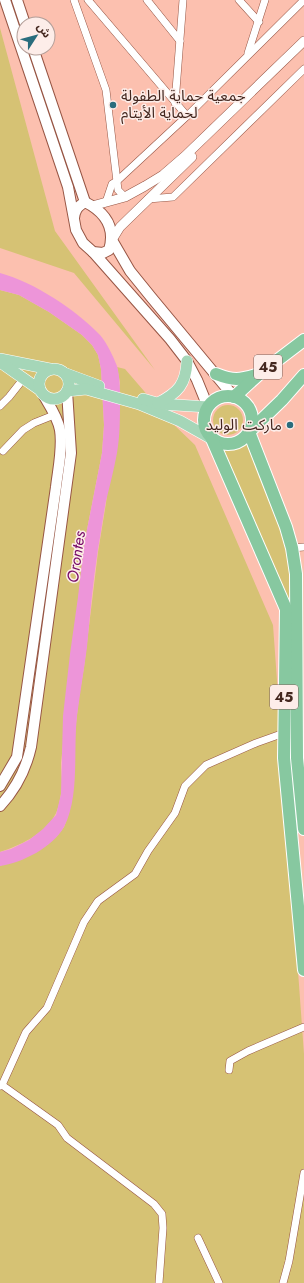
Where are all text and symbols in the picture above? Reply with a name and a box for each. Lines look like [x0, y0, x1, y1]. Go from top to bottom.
north arrow [16, 16, 56, 56]
text: ش [33, 19, 55, 41]
place label: جمعية حماية الطفولة لحماية الأيتام [121, 85, 246, 124]
marker: جمعية حماية الطفولة لحماية الأيتام [108, 100, 118, 110]
road number: 45 [254, 355, 282, 379]
place label: ماركت الوليد [206, 414, 282, 436]
marker: ماركت الوليد [285, 420, 295, 430]
water label: Orontes [61, 529, 91, 584]
road number: 45 [270, 685, 298, 709]

